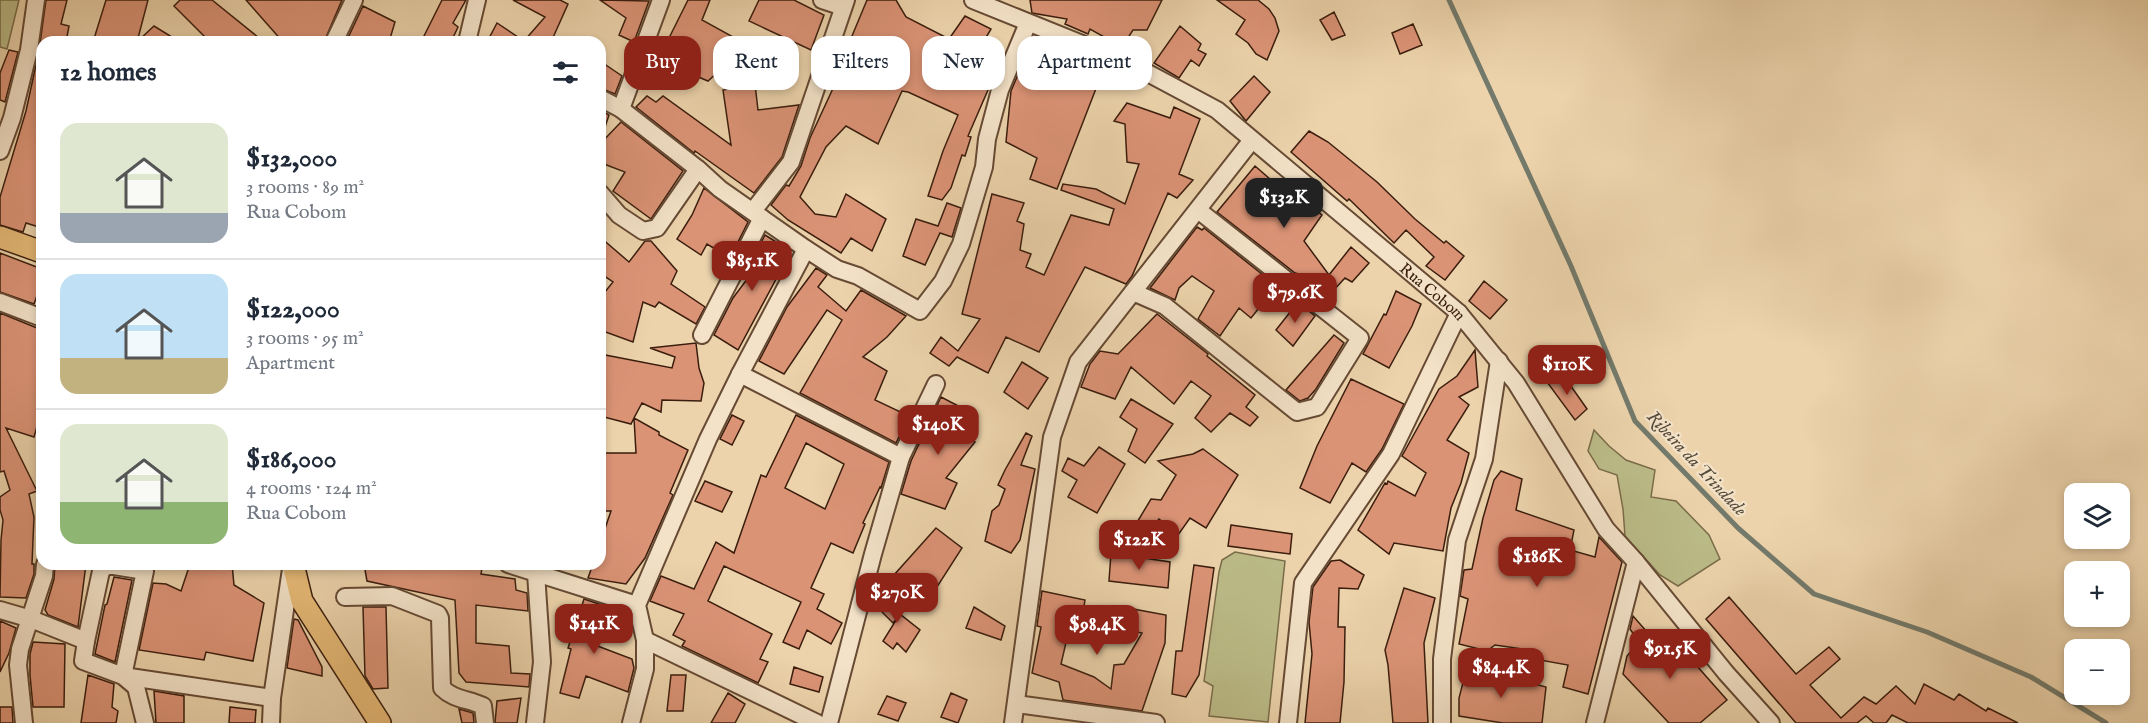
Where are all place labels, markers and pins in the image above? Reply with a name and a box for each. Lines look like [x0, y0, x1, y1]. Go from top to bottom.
pin: $132K [1242, 178, 1326, 229]
pin: $85.1K [703, 241, 801, 292]
pin: $79.6K [1246, 273, 1344, 324]
pin: $110K [1525, 345, 1609, 396]
pin: $140K [896, 405, 980, 456]
pin: $122K [1097, 520, 1181, 571]
pin: $186K [1495, 537, 1579, 588]
pin: $270K [855, 573, 939, 624]
pin: $141K [552, 604, 636, 655]
pin: $98.4K [1048, 605, 1146, 656]
pin: $91.5K [1621, 629, 1719, 680]
pin: $84.4K [1452, 648, 1550, 699]

